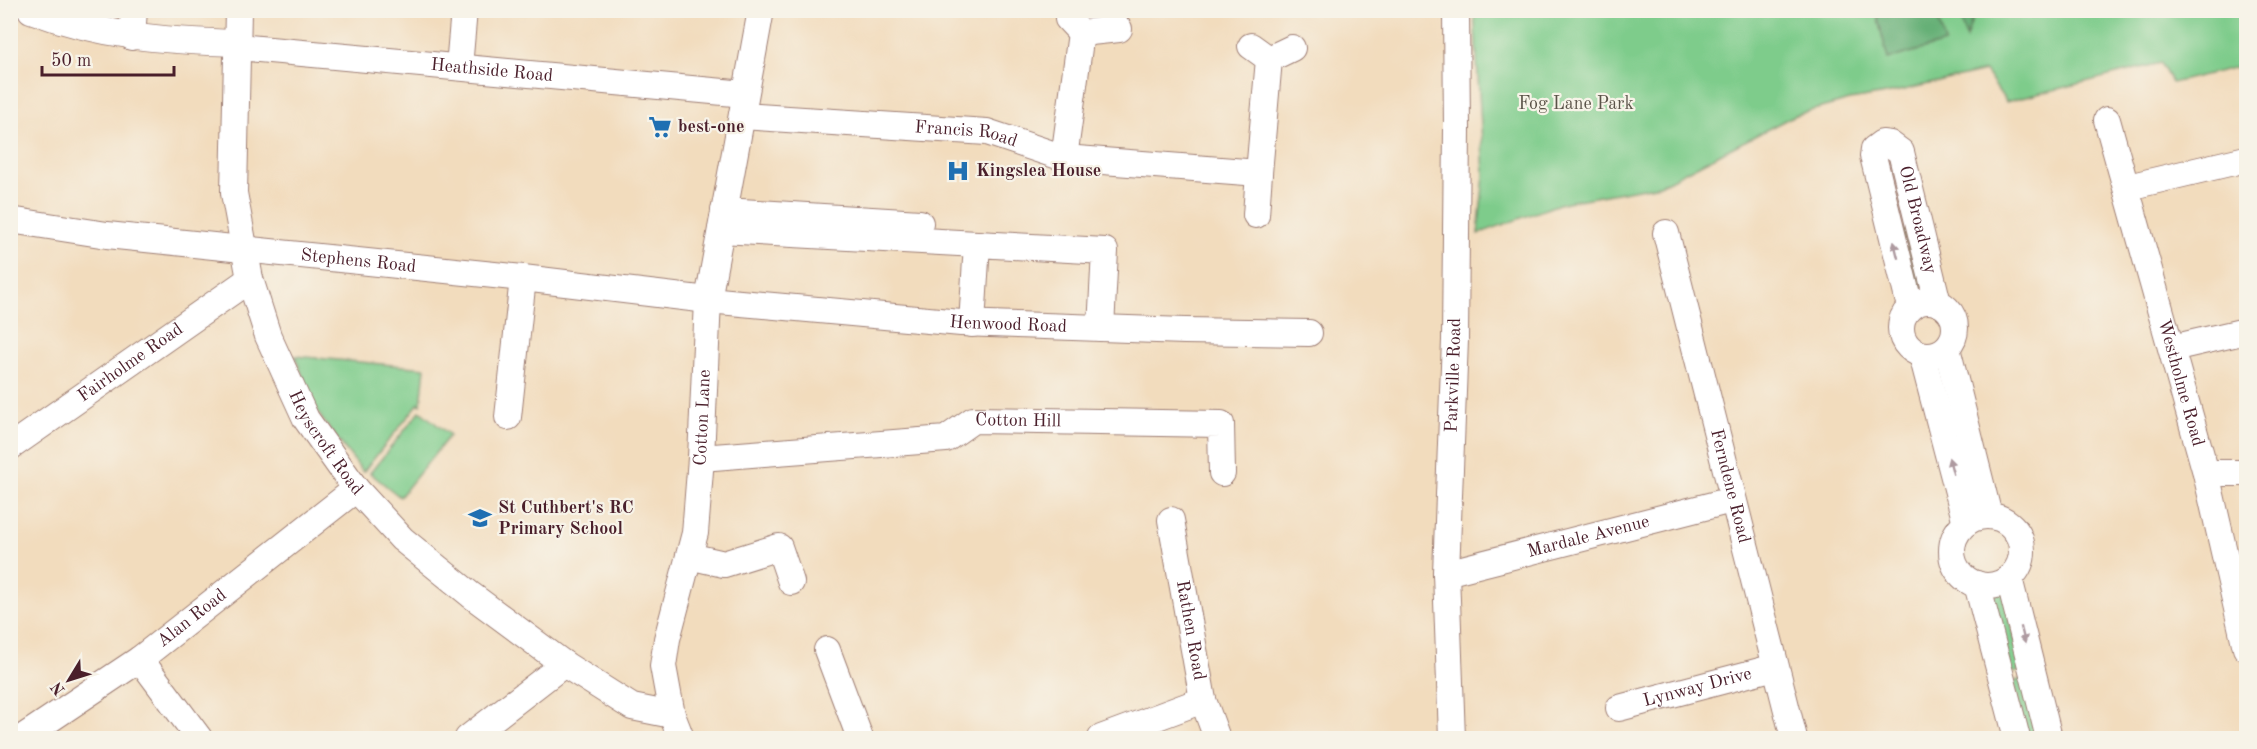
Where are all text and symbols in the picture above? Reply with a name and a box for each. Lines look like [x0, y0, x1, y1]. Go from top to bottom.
scale bar [42, 39, 174, 77]
text: 50 m [51, 52, 91, 70]
street label: Heathside Road [430, 56, 554, 85]
park label: Fog Lane Park [1518, 95, 1634, 113]
supermarket icon: best-one [647, 114, 673, 140]
place label: best-one [678, 118, 745, 136]
street label: Francis Road [914, 118, 1020, 151]
hospital icon: Kingslea House [945, 158, 971, 184]
place label: Kingslea House [976, 162, 1101, 180]
street label: Old Broadway [1896, 164, 1940, 276]
one-way arrow [1891, 241, 1900, 259]
street label: Stephens Road [300, 246, 417, 276]
street label: Henwood Road [949, 313, 1067, 336]
street label: Westholme Road [2154, 317, 2207, 448]
street label: Parkville Road [1442, 318, 1464, 433]
street label: Fairholme Road [75, 320, 186, 406]
street label: Cotton Lane [691, 369, 714, 467]
street label: Heyscroft Road [285, 388, 366, 499]
street label: Cotton Hill [975, 411, 1062, 430]
street label: Ferndene Road [1707, 427, 1753, 545]
one-way arrow [1946, 457, 1955, 475]
place label: St Cuthbert's RC Primary School [498, 499, 634, 538]
school or university icon: St Cuthbert's RC Primary School [467, 505, 493, 531]
street label: Mardale Avenue [1526, 512, 1651, 561]
street label: Rathen Road [1173, 579, 1208, 682]
street label: Alan Road [154, 586, 230, 651]
one-way arrow [2019, 626, 2029, 644]
north arrow [39, 650, 99, 710]
street label: Lynway Drive [1641, 665, 1753, 710]
text: N [48, 678, 69, 698]

